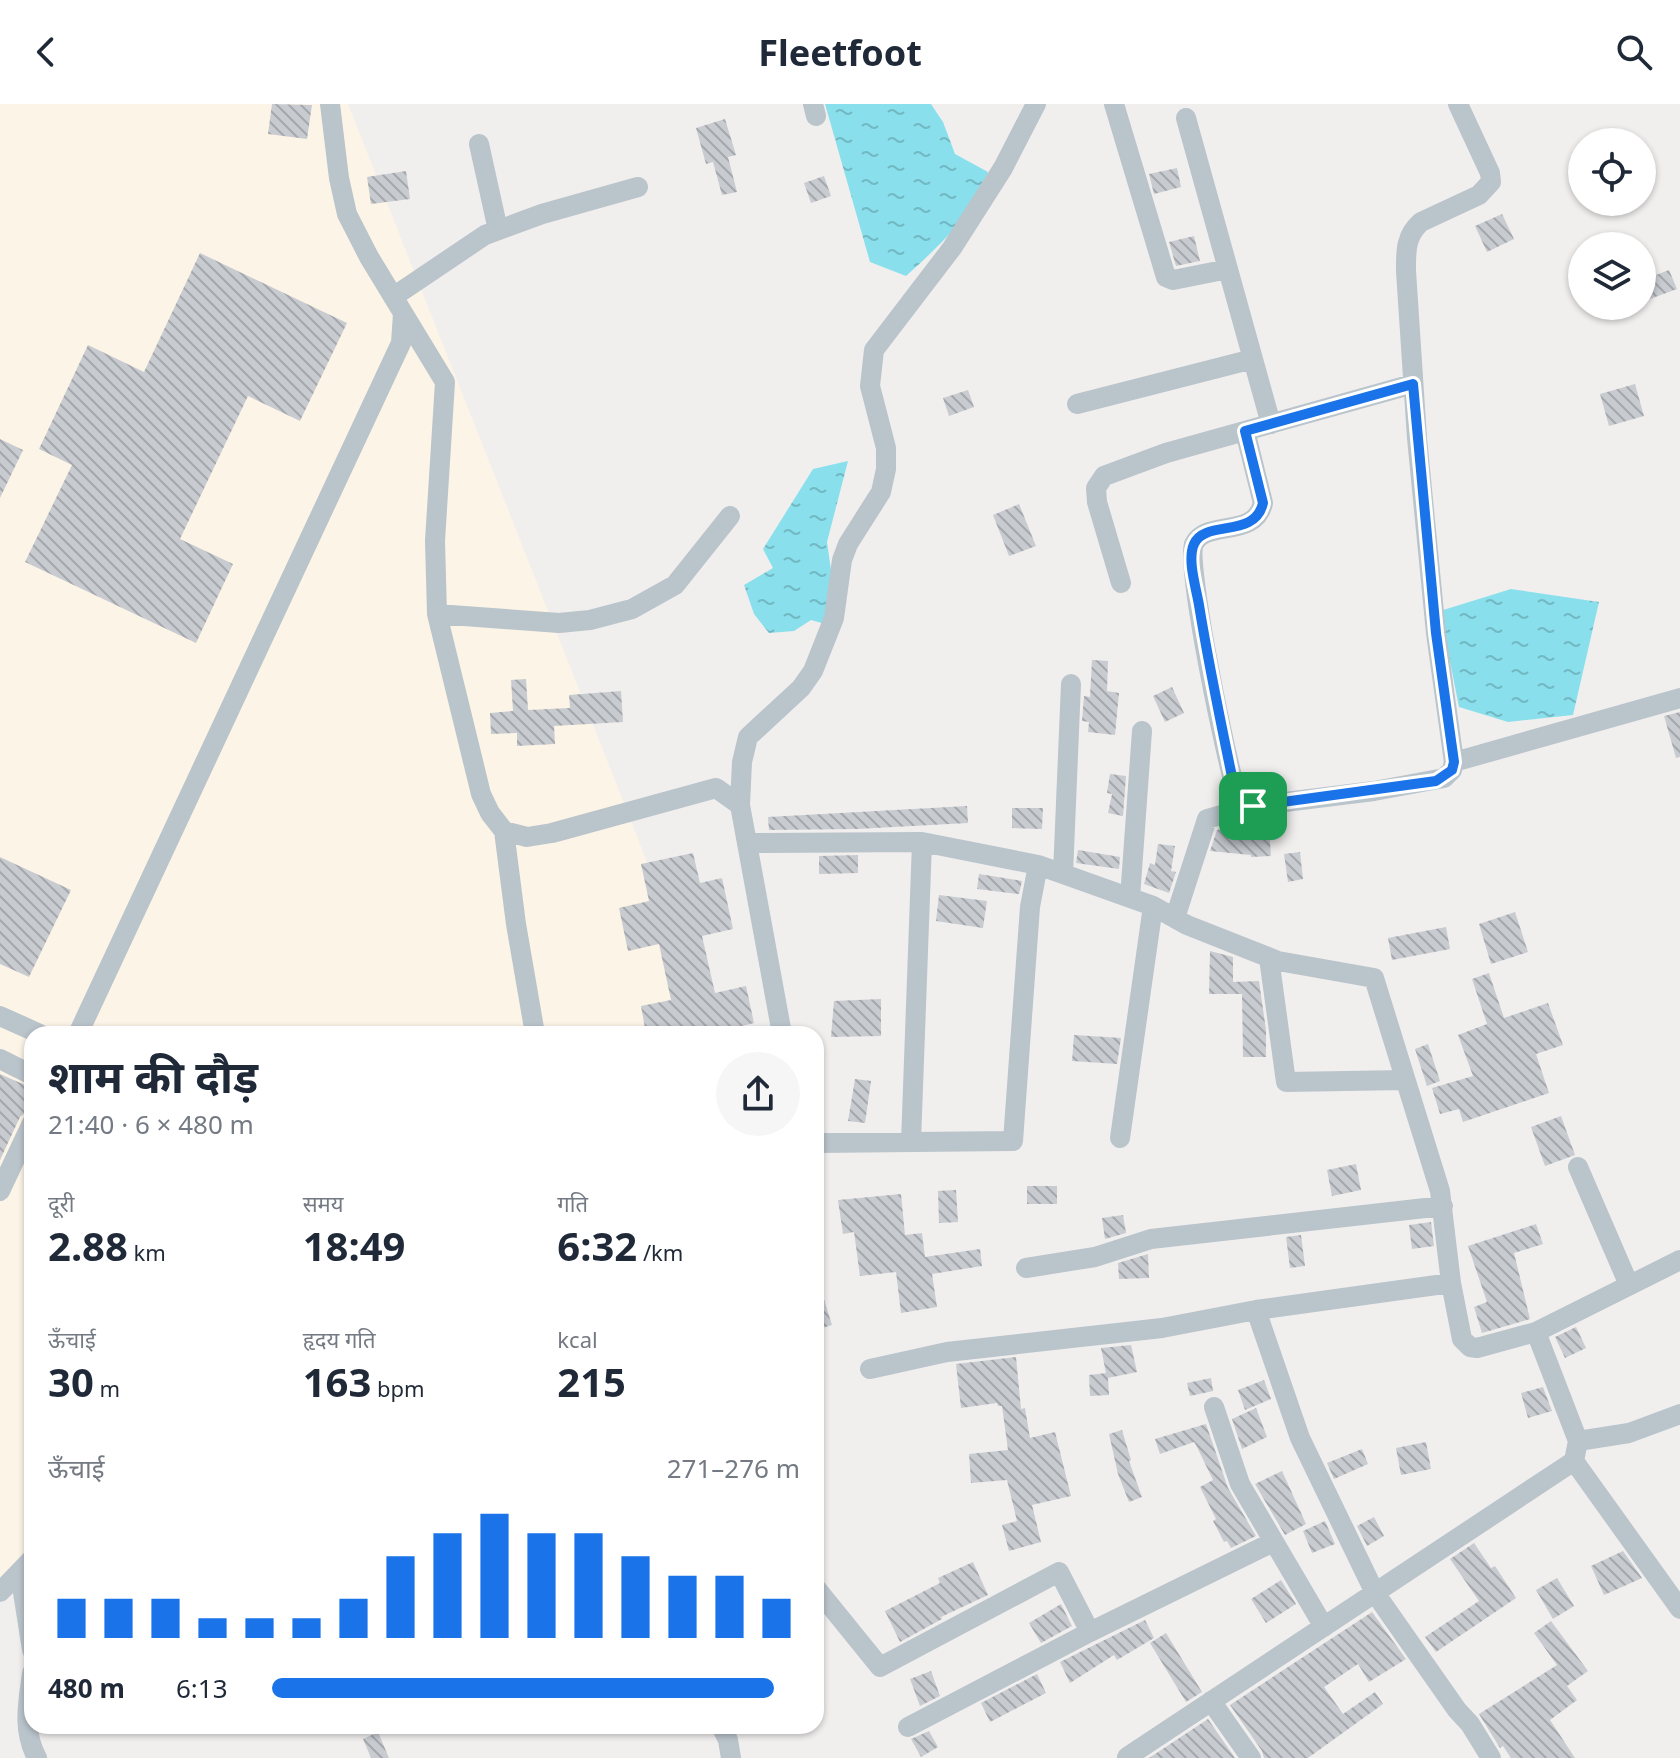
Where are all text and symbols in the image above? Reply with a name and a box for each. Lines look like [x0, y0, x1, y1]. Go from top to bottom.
text: Fleetfoot [758, 28, 922, 77]
icon: back [24, 30, 68, 74]
icon: search [1612, 30, 1656, 74]
map controls [1568, 128, 1656, 320]
button: locate [1568, 128, 1656, 216]
button: layers [1568, 232, 1656, 320]
pin [1219, 772, 1287, 840]
icon: arrive [1231, 784, 1275, 828]
text: शाम की दौड़ [48, 1046, 258, 1106]
button: share [716, 1052, 800, 1136]
text: 21:40 · 6 × 480 m [48, 1106, 254, 1142]
text: दूरी [48, 1188, 74, 1218]
text: समय [303, 1188, 343, 1218]
text: गति [557, 1188, 588, 1218]
text: 2.88 [48, 1218, 128, 1273]
text: 18:49 [303, 1218, 405, 1273]
text: 6:32 [557, 1218, 637, 1273]
text: km [128, 1237, 166, 1267]
text: /km [637, 1237, 683, 1267]
text: ऊँचाई [48, 1324, 96, 1354]
text: हृदय गति [303, 1324, 376, 1354]
text: kcal [557, 1324, 598, 1354]
text: 30 [48, 1354, 94, 1409]
text: 163 [303, 1354, 371, 1409]
text: 215 [557, 1354, 626, 1409]
text: m [94, 1373, 120, 1403]
text: bpm [371, 1373, 425, 1403]
text: ऊँचाई [48, 1450, 104, 1486]
text: 271–276 m [667, 1450, 800, 1486]
text: 480 m [48, 1670, 125, 1706]
text: 6:13 [176, 1670, 228, 1706]

